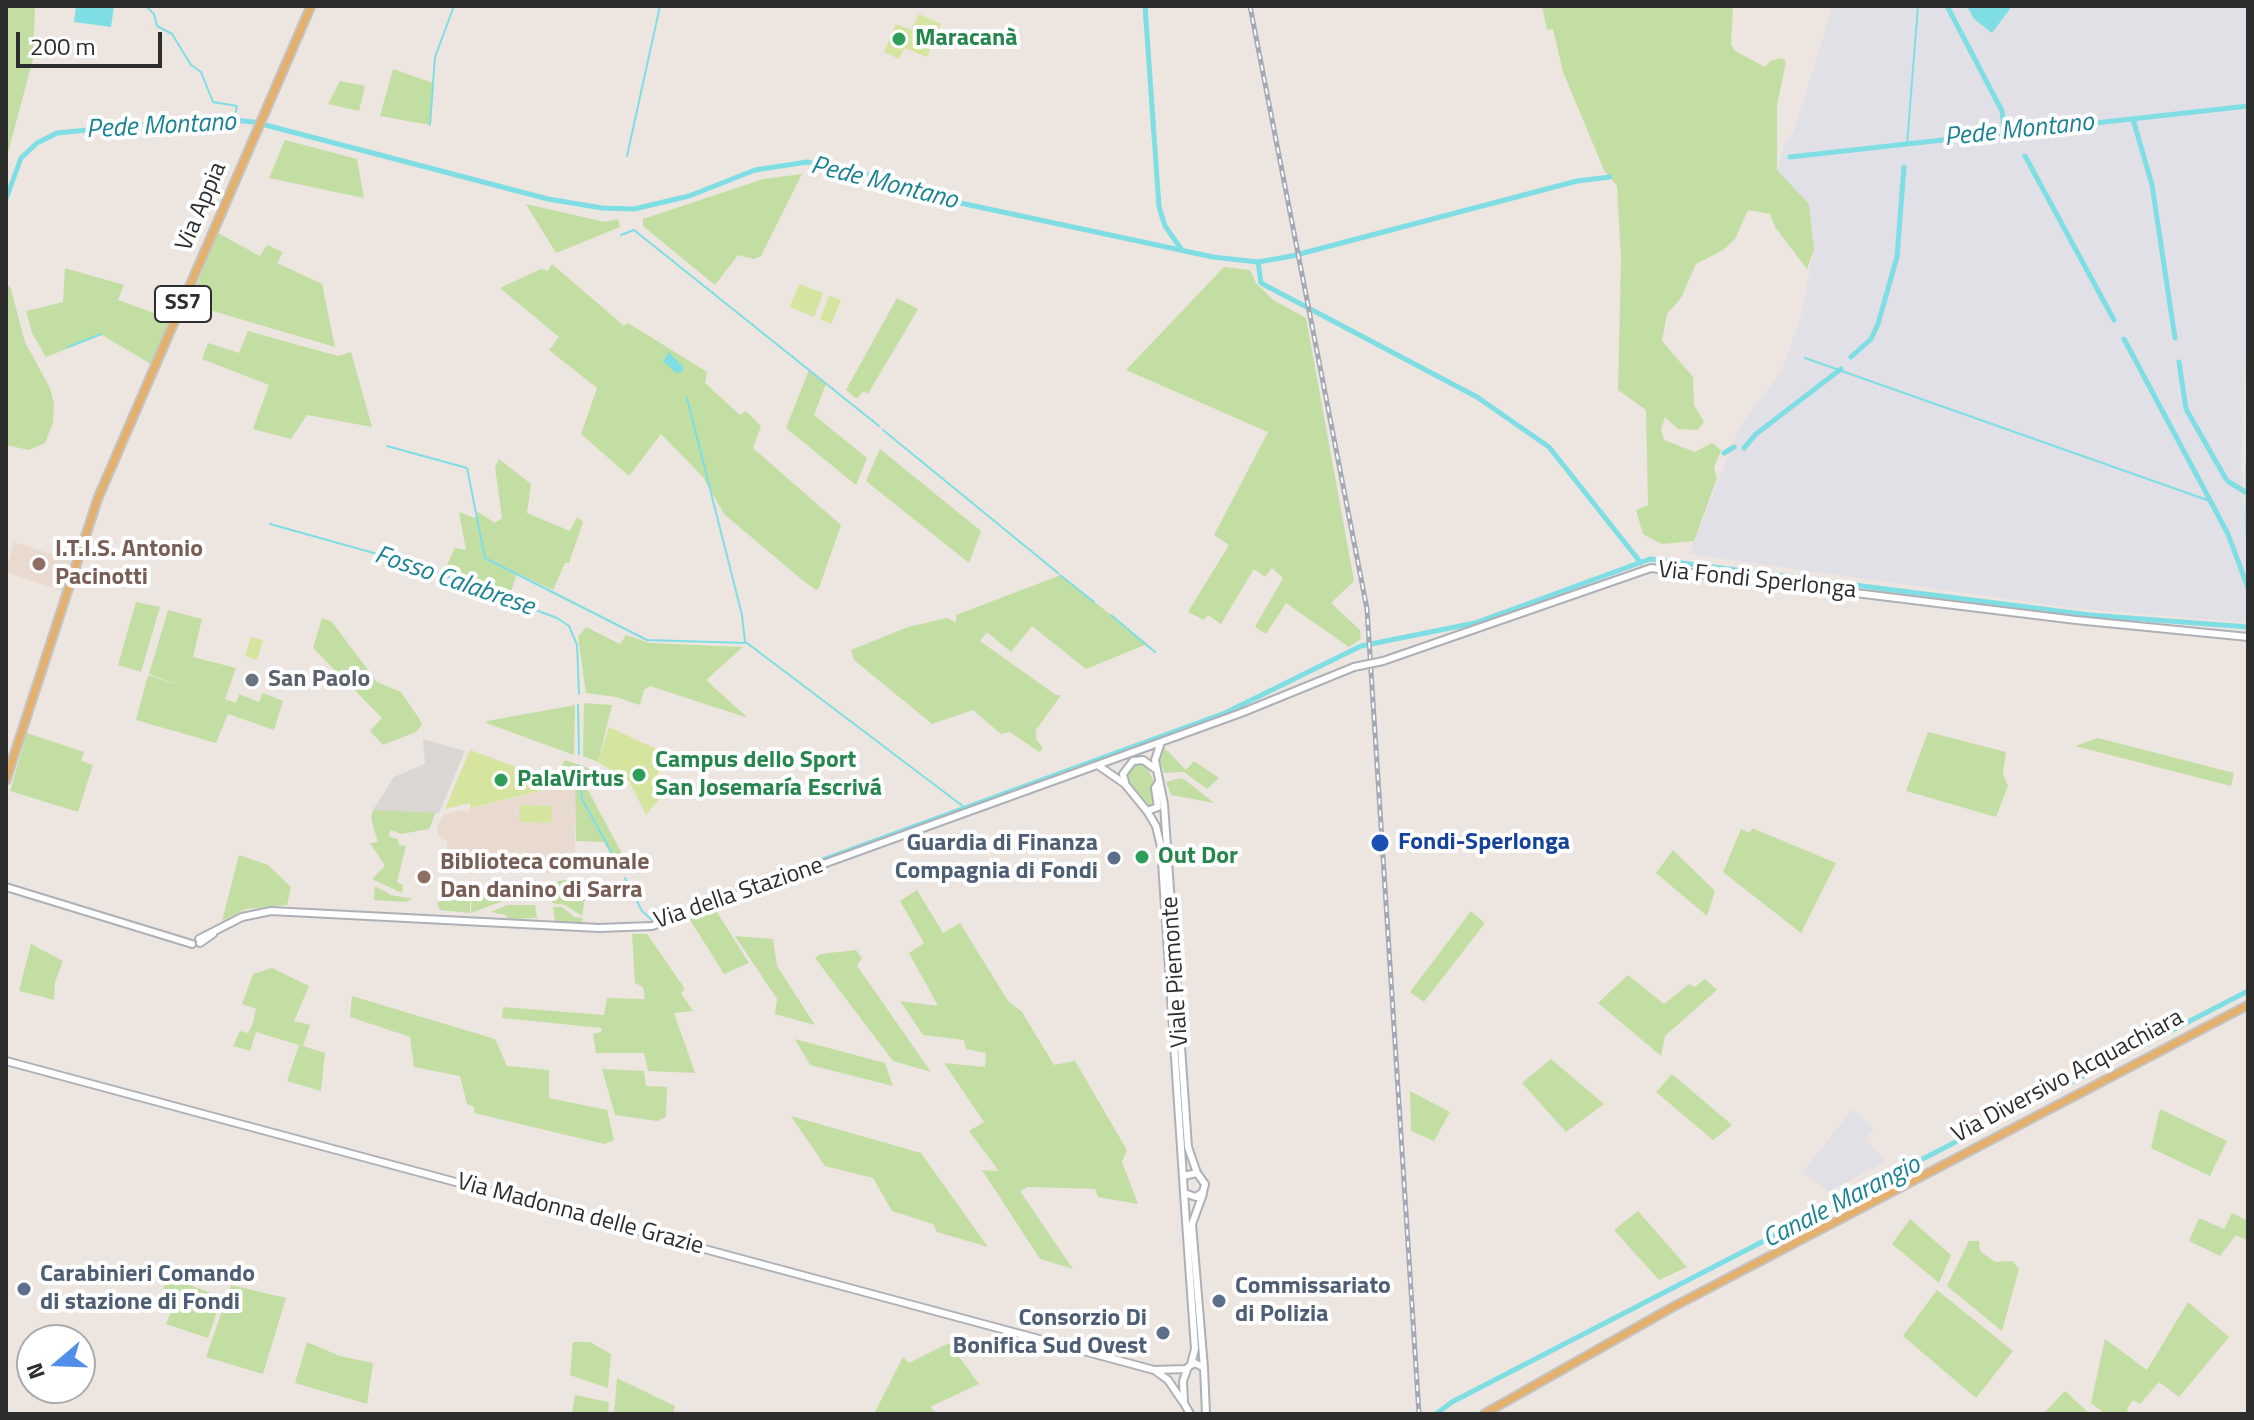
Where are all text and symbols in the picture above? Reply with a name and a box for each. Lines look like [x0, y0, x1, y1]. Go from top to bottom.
scale bar [20, 16, 166, 66]
place label: Maracanà [915, 25, 1018, 53]
text: 200 m [30, 28, 96, 64]
marker: Maracanà [890, 30, 908, 48]
water label: Pede Montano [85, 107, 237, 147]
water label: Pede Montano [1943, 108, 2095, 154]
water label: Pede Montano [808, 151, 960, 217]
street label: Via Appia [170, 158, 234, 256]
road number: SS7 [155, 286, 211, 322]
place label: I.T.I.S. Antonio Pacinotti [55, 536, 203, 592]
water label: Fosso Calabrese [370, 540, 538, 624]
marker: I.T.I.S. Antonio Pacinotti [30, 555, 48, 573]
street label: Via Fondi Sperlonga [1657, 556, 1857, 606]
place label: San Paolo [268, 666, 370, 694]
marker: San Paolo [243, 671, 261, 689]
place label: Campus dello Sport San Josemaría Escrivá [655, 747, 882, 803]
place label: PalaVirtus [517, 766, 624, 794]
marker: Campus dello Sport San Josemaría Escrivá [630, 766, 648, 784]
marker: PalaVirtus [492, 771, 510, 789]
place label: Fondi-Sperlonga [1398, 829, 1570, 857]
place label: Guardia di Finanza Compagnia di Fondi [895, 830, 1098, 886]
marker: Fondi-Sperlonga [1369, 832, 1391, 854]
place label: Out Dor [1158, 843, 1238, 871]
marker: Out Dor [1133, 848, 1151, 866]
place label: Biblioteca comunale Dan danino di Sarra [440, 849, 650, 905]
marker: Guardia di Finanza Compagnia di Fondi [1105, 849, 1123, 867]
street label: Via della Stazione [651, 852, 827, 936]
marker: Biblioteca comunale Dan danino di Sarra [415, 868, 433, 886]
street label: Viale Piemonte [1156, 895, 1196, 1049]
street label: Via Diversivo Acquachiara [1948, 1004, 2188, 1150]
water label: Canale Marangio [1758, 1150, 1926, 1256]
street label: Via Madonna delle Grazie [454, 1168, 706, 1262]
place label: Carabinieri Comando di stazione di Fondi [40, 1261, 255, 1317]
place label: Commissariato di Polizia [1235, 1273, 1391, 1329]
marker: Carabinieri Comando di stazione di Fondi [15, 1280, 33, 1298]
marker: Commissariato di Polizia [1210, 1292, 1228, 1310]
place label: Consorzio Di Bonifica Sud Ovest [953, 1305, 1147, 1361]
north arrow [16, 1324, 96, 1404]
marker: Consorzio Di Bonifica Sud Ovest [1154, 1324, 1172, 1342]
text: N [17, 1358, 54, 1384]

